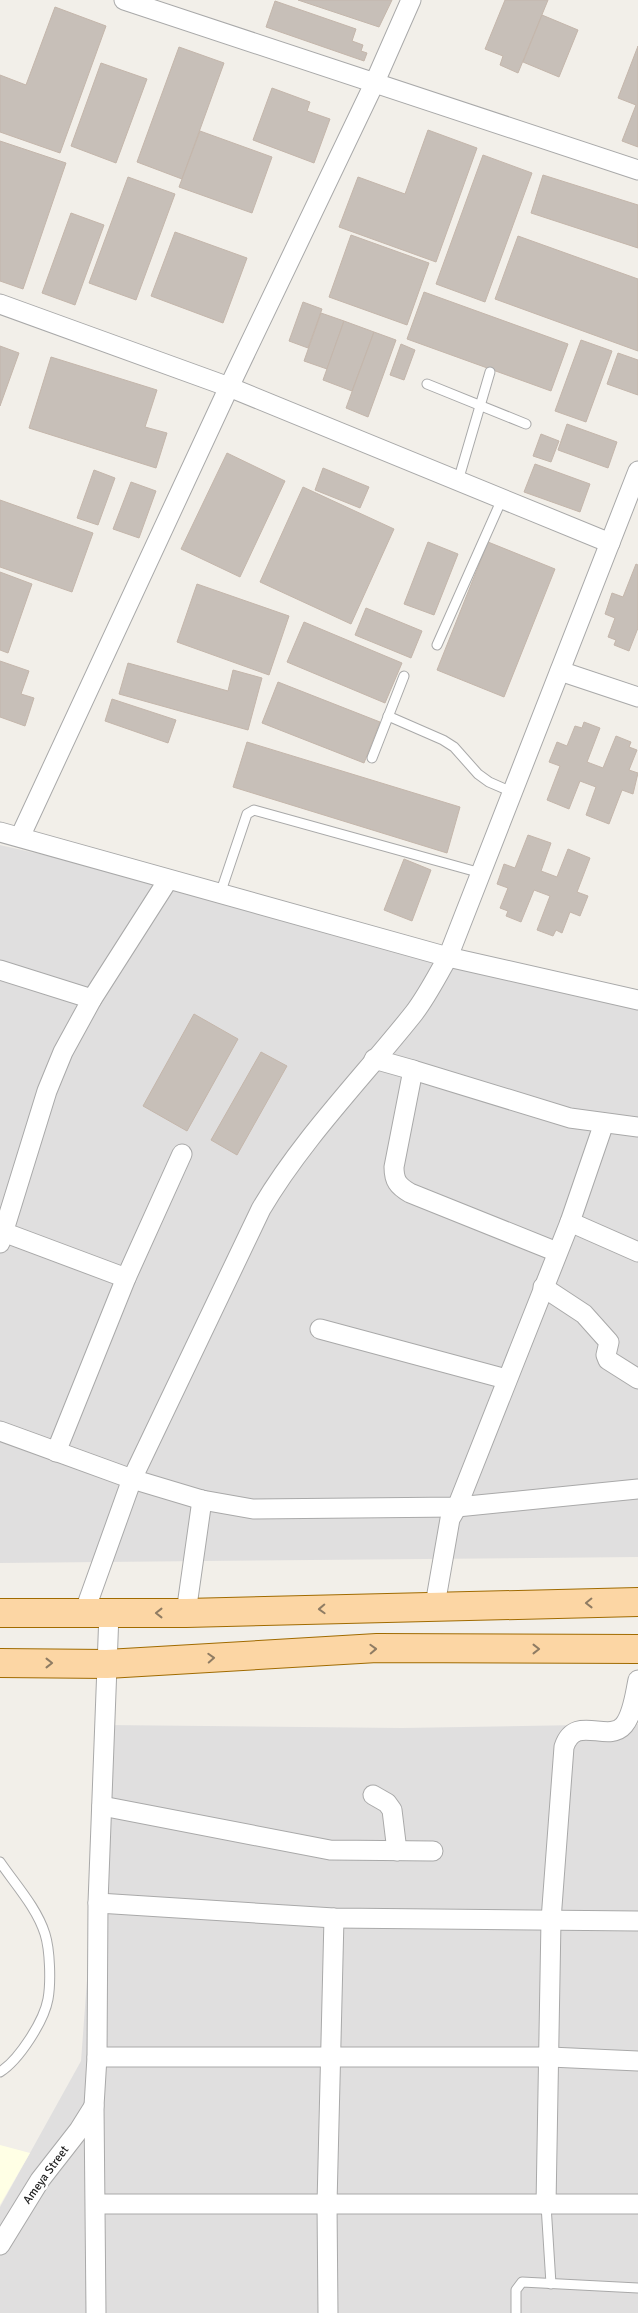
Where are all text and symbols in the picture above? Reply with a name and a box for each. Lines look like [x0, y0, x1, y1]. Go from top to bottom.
one-way arrow [585, 1598, 593, 1608]
one-way arrow [318, 1604, 326, 1614]
one-way arrow [155, 1608, 163, 1618]
one-way arrow [370, 1643, 378, 1654]
one-way arrow [532, 1644, 540, 1654]
one-way arrow [207, 1652, 215, 1663]
one-way arrow [45, 1658, 53, 1669]
street label: Ameya Street [20, 2143, 72, 2207]

